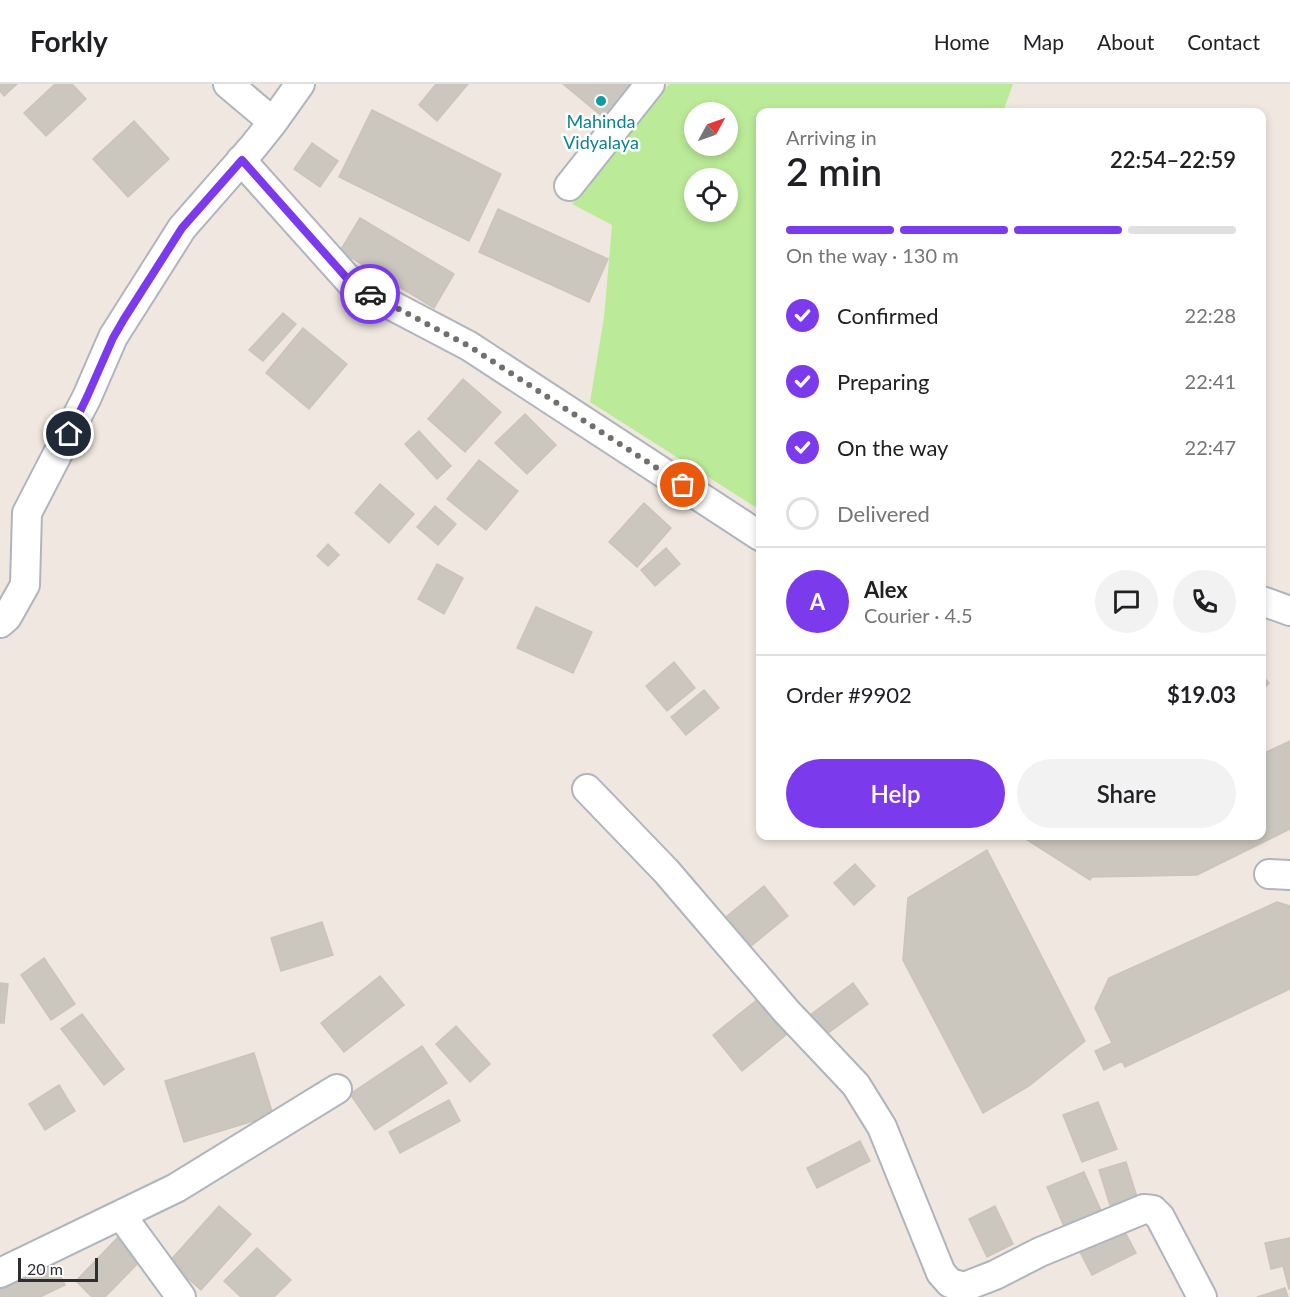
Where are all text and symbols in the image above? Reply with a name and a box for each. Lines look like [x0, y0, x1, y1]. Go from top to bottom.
text: Forkly [30, 24, 108, 58]
text: Home [934, 29, 990, 54]
text: Map [1023, 29, 1064, 54]
text: About [1097, 29, 1154, 54]
text: Contact [1187, 29, 1260, 54]
marker: Mahinda Vidyalaya [594, 94, 608, 108]
north arrow [684, 102, 738, 156]
map controls [684, 102, 738, 222]
place label: Mahinda Vidyalaya [563, 110, 639, 153]
text: Arriving in [786, 125, 877, 149]
text: 22:54–22:59 [1110, 146, 1236, 173]
text: 2 min [786, 148, 882, 194]
button: locate [684, 168, 738, 222]
text: On the way · 130 m [786, 243, 959, 267]
courier [340, 264, 400, 324]
icon: car [354, 278, 387, 311]
icon: check [786, 299, 819, 332]
text: Confirmed [837, 302, 939, 329]
text: 22:28 [1185, 303, 1236, 327]
icon: check [786, 365, 819, 398]
text: Preparing [837, 368, 929, 395]
text: 22:41 [1185, 369, 1236, 393]
pin [43, 408, 94, 459]
icon: home [52, 417, 85, 450]
icon: check [786, 431, 819, 464]
text: On the way [837, 434, 948, 461]
text: 22:47 [1185, 435, 1236, 459]
pin [657, 459, 708, 510]
icon: bag [666, 468, 699, 501]
text: Delivered [837, 500, 930, 527]
button: chat [1095, 570, 1158, 633]
button: phone [1173, 570, 1236, 633]
text: Alex [864, 576, 908, 603]
text: A [810, 588, 825, 615]
text: Courier · 4.5 [864, 603, 973, 627]
text: Order #9902 [786, 681, 912, 708]
text: $19.03 [1167, 681, 1236, 708]
button: Help [786, 759, 1005, 828]
button: Share [1017, 759, 1236, 828]
scale bar [18, 1255, 98, 1282]
text: 20 m [27, 1259, 63, 1278]

